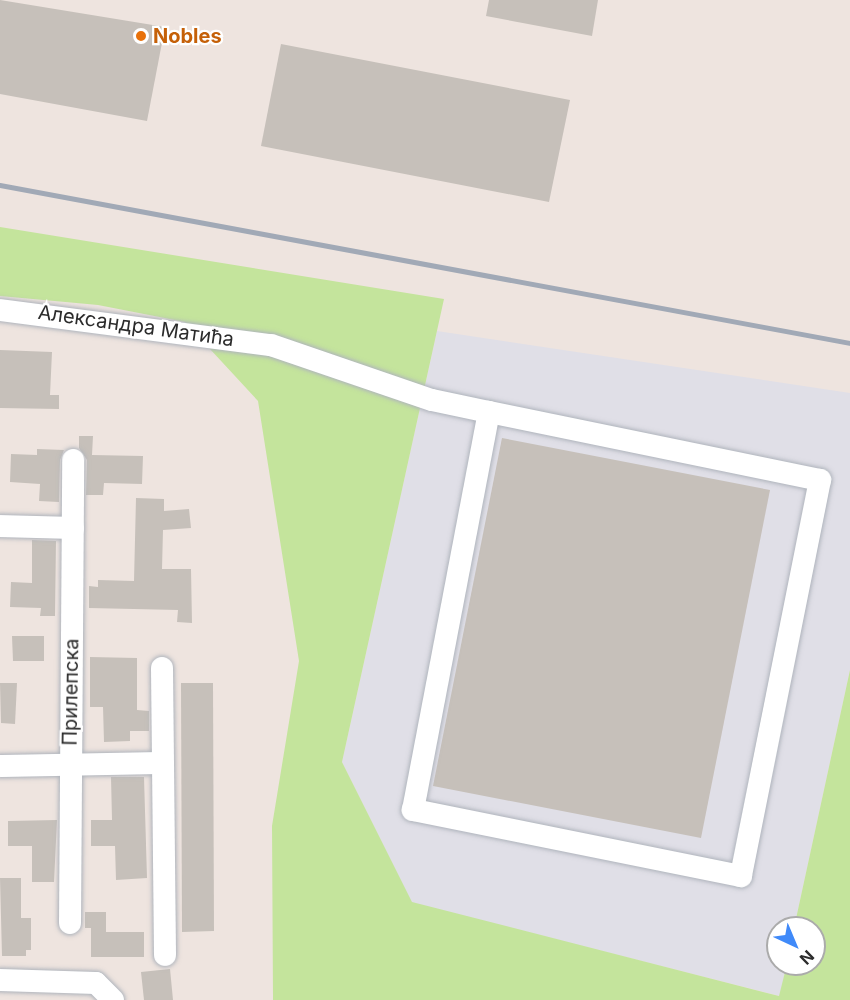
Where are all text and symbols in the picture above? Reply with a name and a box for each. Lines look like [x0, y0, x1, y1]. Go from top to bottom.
place label: Nobles [153, 24, 222, 48]
marker: Nobles [134, 29, 148, 43]
street label: Александра Матића [36, 300, 236, 352]
street label: Прилепска [58, 638, 84, 746]
north arrow [766, 916, 826, 976]
text: N [796, 946, 818, 969]

